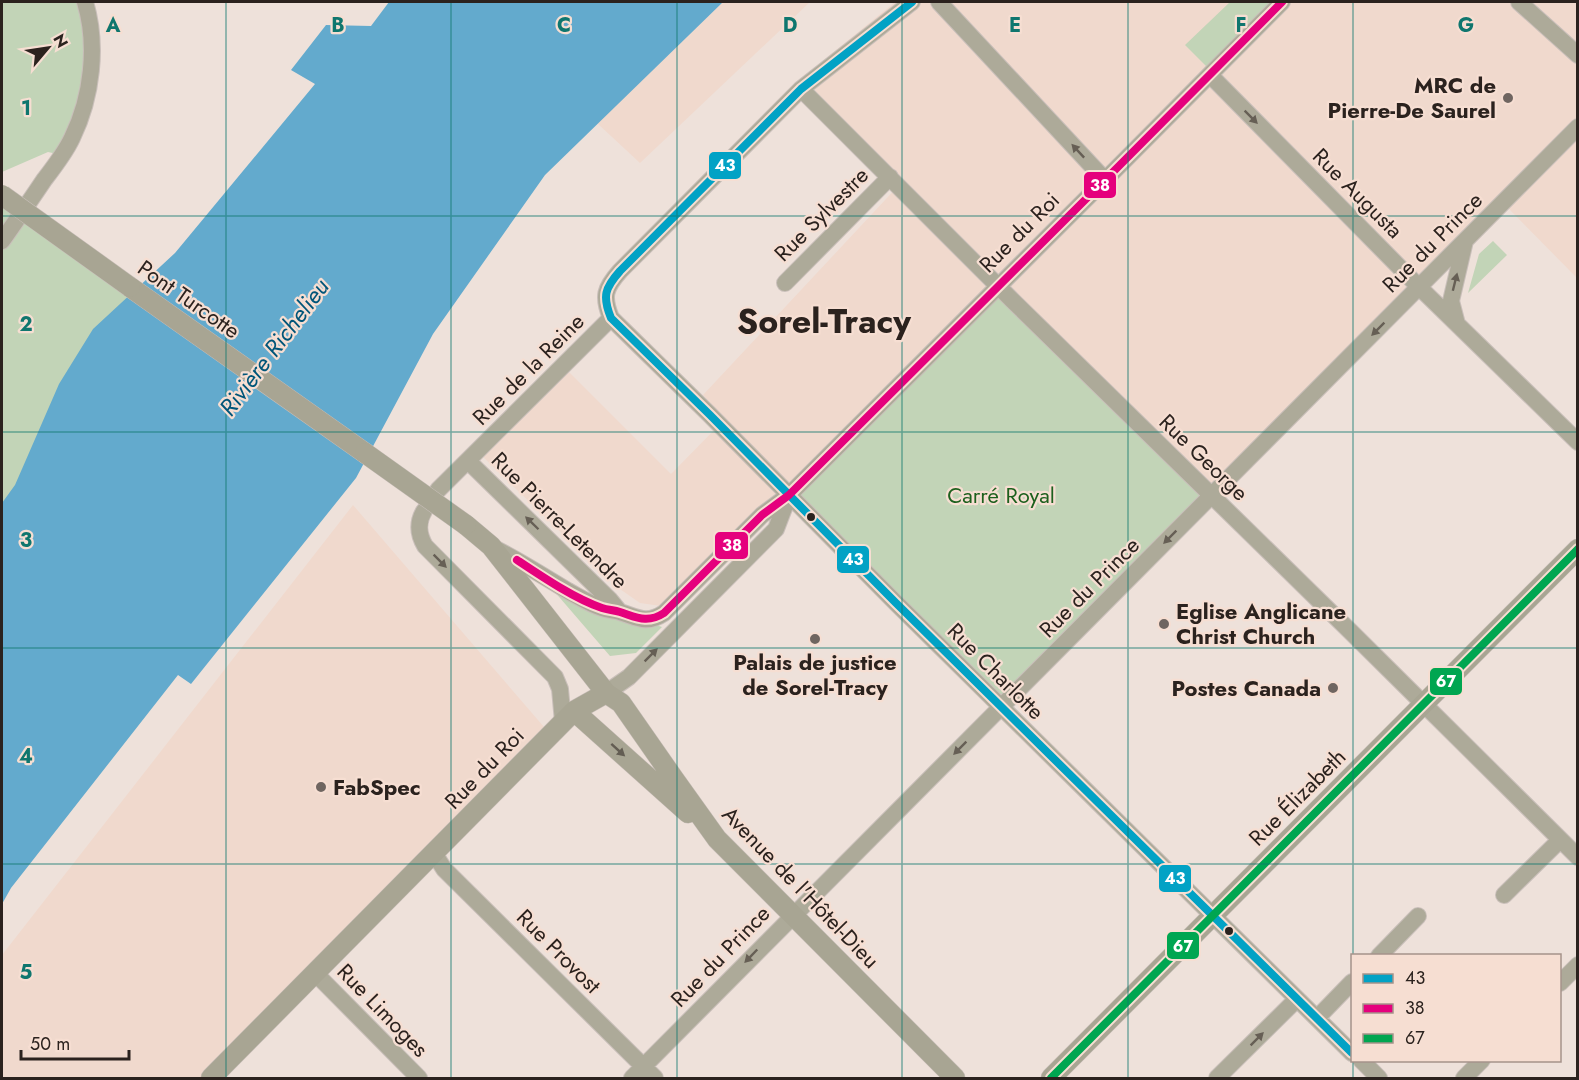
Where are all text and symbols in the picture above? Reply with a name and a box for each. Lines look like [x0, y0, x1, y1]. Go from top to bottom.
text: A [105, 11, 121, 40]
text: B [331, 11, 345, 40]
text: C [557, 11, 571, 40]
text: D [783, 11, 797, 40]
text: E [1009, 11, 1021, 40]
text: F [1235, 11, 1247, 40]
text: G [1458, 11, 1474, 40]
north arrow [18, 18, 78, 78]
text: N [48, 30, 74, 52]
place label: MRC de Pierre-De Saurel [1328, 69, 1496, 126]
marker: MRC de Pierre-De Saurel [1501, 91, 1515, 105]
text: 1 [21, 94, 31, 123]
one-way arrow [1244, 110, 1258, 124]
street label: Rue Augusta [1306, 141, 1410, 245]
one-way arrow [1072, 144, 1085, 159]
line badge: 43 [708, 151, 742, 180]
text: 43 [714, 154, 736, 177]
street label: Rue Sylvestre [767, 160, 875, 268]
line badge: 38 [1083, 171, 1117, 199]
text: 38 [1090, 174, 1110, 197]
street label: Rue du Roi [971, 184, 1067, 280]
street label: Rue du Prince [1374, 184, 1490, 300]
street label: Pont Turcotte [131, 252, 247, 346]
water label: Rivière Richelieu [211, 271, 337, 423]
one-way arrow [1451, 273, 1461, 292]
district label: Sorel-Tracy [737, 297, 912, 346]
street label: Rue de la Reine [465, 306, 591, 432]
text: 2 [19, 310, 33, 339]
one-way arrow [1371, 321, 1385, 336]
street label: Rue George [1152, 406, 1256, 508]
street label: Rue Pierre-Letendre [484, 444, 636, 596]
park label: Carré Royal [947, 479, 1055, 511]
unlabelled marker [805, 511, 817, 523]
one-way arrow [525, 517, 539, 531]
text: 3 [20, 526, 32, 555]
street label: Rue du Prince [1031, 529, 1147, 645]
one-way arrow [1164, 530, 1178, 544]
line badge: 38 [714, 531, 749, 560]
text: 38 [722, 534, 742, 557]
line badge: 43 [836, 545, 870, 574]
text: 43 [842, 548, 864, 571]
one-way arrow [432, 554, 446, 568]
place label: Eglise Anglicane Christ Church [1176, 595, 1346, 652]
street label: Rue Charlotte [940, 615, 1052, 727]
marker: Eglise Anglicane Christ Church [1157, 617, 1171, 631]
marker: Palais de justice de Sorel-Tracy [808, 632, 822, 646]
place label: Palais de justice de Sorel-Tracy [733, 646, 897, 703]
one-way arrow [643, 649, 657, 663]
line badge: 67 [1429, 667, 1463, 696]
text: 67 [1436, 670, 1457, 693]
place label: Postes Canada [1171, 672, 1321, 704]
marker: Postes Canada [1326, 681, 1340, 695]
street label: Rue du Roi [437, 720, 531, 816]
one-way arrow [953, 741, 967, 755]
street label: Rue Élizabeth [1241, 741, 1353, 853]
text: 4 [19, 742, 33, 771]
one-way arrow [610, 743, 625, 757]
place label: FabSpec [333, 771, 421, 803]
marker: FabSpec [314, 780, 328, 794]
street label: Avenue de l'Hôtel-Dieu [715, 799, 887, 975]
line badge: 43 [1158, 864, 1192, 893]
text: 43 [1164, 867, 1186, 890]
street label: Rue du Prince [663, 898, 777, 1014]
street label: Rue Provost [510, 902, 609, 1001]
unlabelled marker [1223, 925, 1235, 937]
line badge: 67 [1166, 931, 1200, 960]
text: 67 [1173, 935, 1194, 958]
one-way arrow [745, 949, 759, 963]
legend [1351, 954, 1561, 1062]
street label: Rue Limoges [330, 956, 436, 1064]
text: 5 [20, 958, 33, 987]
text: 43 [1405, 965, 1425, 991]
text: 38 [1405, 995, 1425, 1021]
scale bar [21, 1023, 129, 1061]
text: 67 [1405, 1025, 1425, 1051]
text: 50 m [30, 1031, 70, 1057]
one-way arrow [1250, 1031, 1264, 1046]

